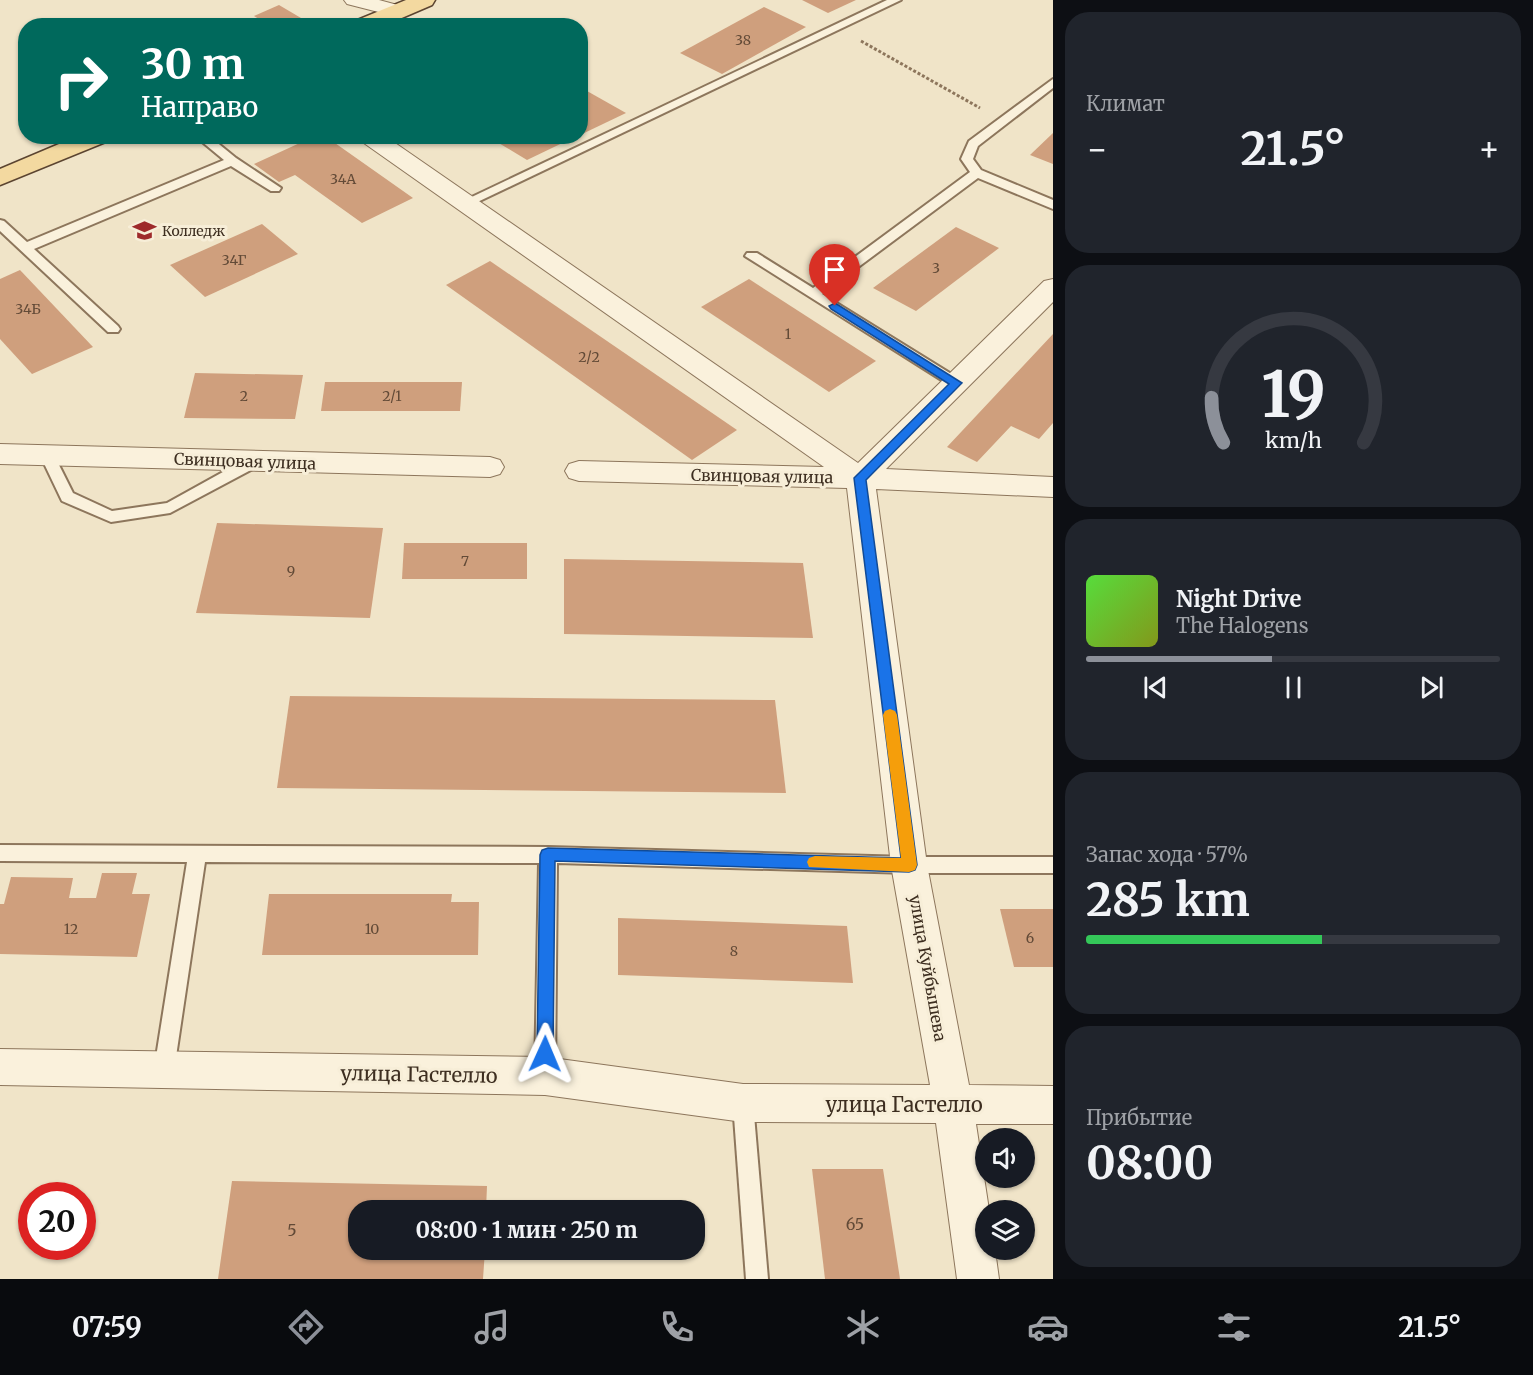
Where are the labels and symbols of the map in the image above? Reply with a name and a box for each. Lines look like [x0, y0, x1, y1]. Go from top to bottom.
house number: 38 [735, 31, 751, 49]
house number: 34А [330, 170, 356, 188]
school or university icon: Колледж [131, 218, 157, 244]
place label: Колледж [162, 222, 225, 240]
pin [809, 244, 860, 306]
house number: 34Г [222, 251, 247, 269]
house number: 3 [932, 259, 940, 277]
house number: 34Б [15, 300, 41, 318]
house number: 1 [785, 325, 791, 343]
house number: 2/2 [578, 348, 600, 366]
house number: 2 [240, 387, 248, 405]
house number: 2/1 [382, 387, 402, 405]
street label: Свинцовая улица [174, 449, 317, 473]
street label: Свинцовая улица [691, 465, 834, 487]
house number: 7 [461, 552, 469, 570]
house number: 9 [287, 562, 295, 580]
street label: улица Куйбышева [905, 893, 951, 1043]
house number: 12 [64, 920, 78, 938]
house number: 10 [365, 920, 379, 938]
house number: 6 [1026, 929, 1034, 947]
house number: 8 [730, 942, 738, 960]
position arrow [513, 1022, 577, 1086]
street label: улица Гастелло [340, 1060, 498, 1088]
street label: улица Гастелло [825, 1092, 983, 1117]
speed limit sign: 20 [18, 1182, 96, 1260]
house number: 65 [846, 1214, 864, 1234]
house number: 5 [287, 1220, 297, 1240]

